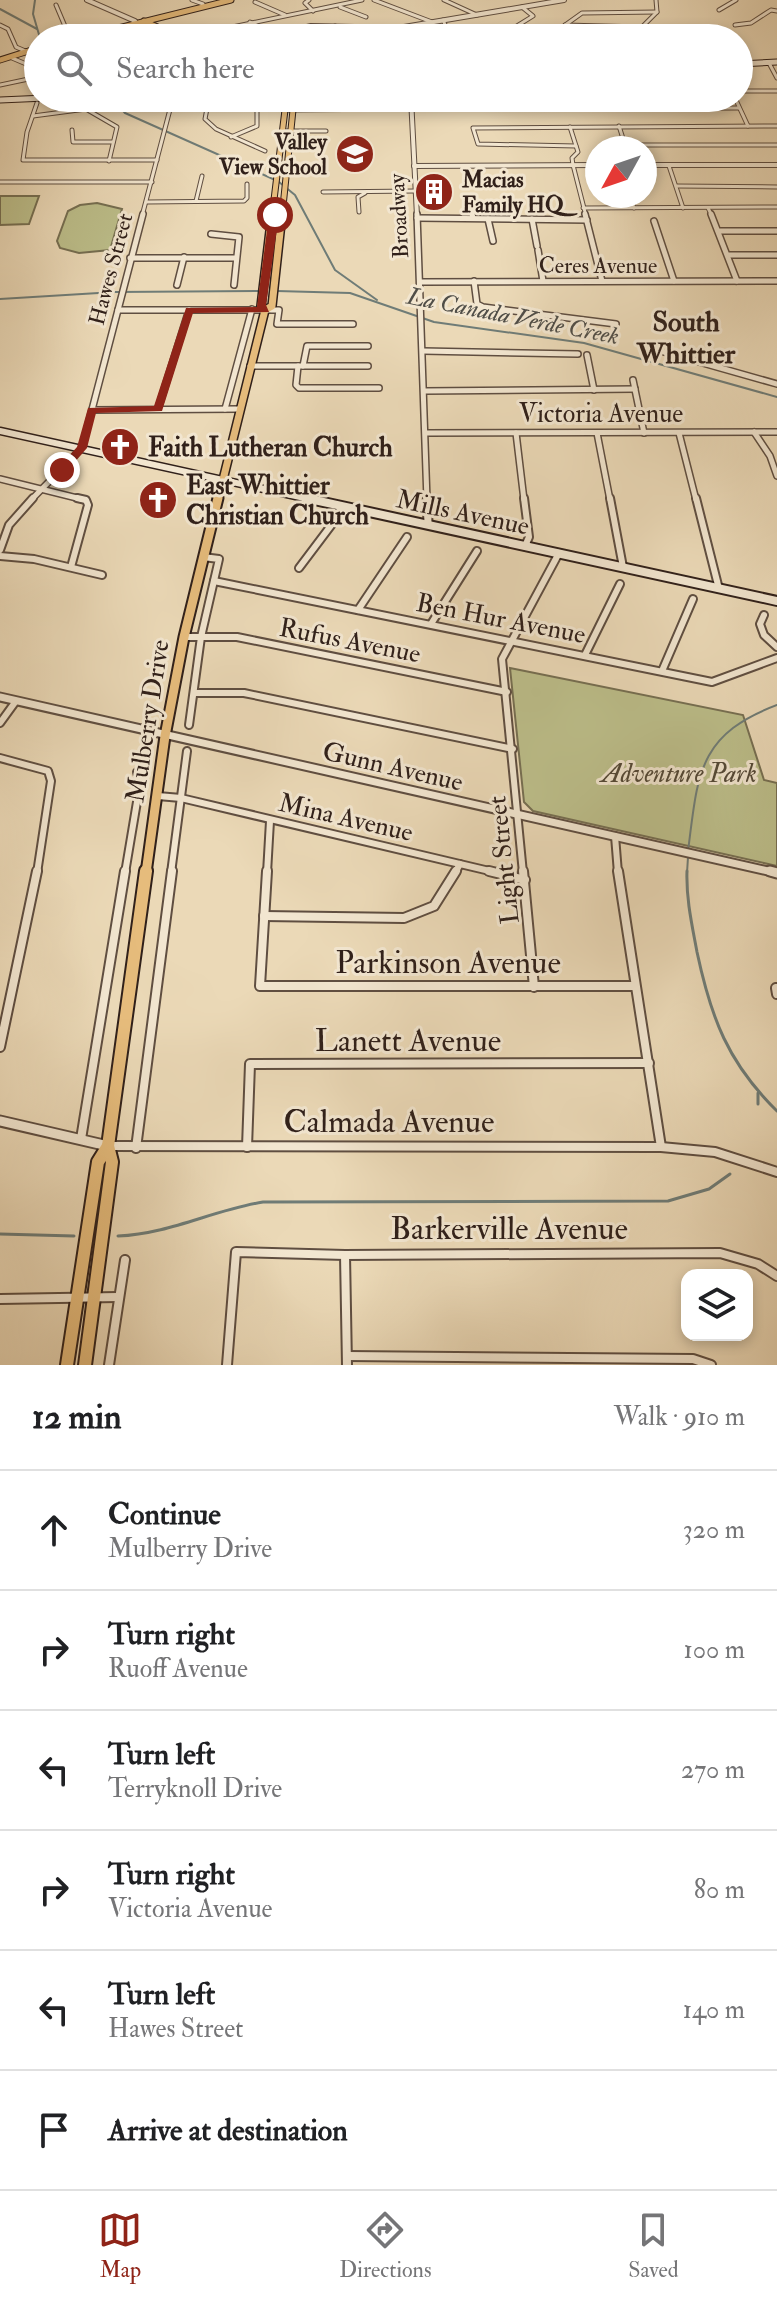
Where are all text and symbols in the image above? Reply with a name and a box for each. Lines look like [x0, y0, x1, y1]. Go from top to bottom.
search box [24, 24, 753, 112]
icon: search [52, 46, 96, 90]
text: Search here [116, 50, 255, 87]
place label: Valley View School [218, 128, 328, 181]
school or university icon: Valley View School [334, 133, 376, 175]
north arrow [585, 136, 657, 208]
place label: Macias Family HQ [461, 166, 578, 220]
building icon: Macias Family HQ [413, 171, 455, 213]
street label: Broadway [383, 173, 415, 259]
route start [257, 197, 293, 233]
street label: Hawes Street [83, 210, 139, 328]
street label: Ceres Avenue [539, 252, 657, 280]
water label: La Canada Verde Creek [403, 281, 622, 352]
district label: South Whittier [636, 305, 736, 372]
street label: Victoria Avenue [519, 398, 683, 430]
church icon: Faith Lutheran Church [99, 426, 141, 468]
place label: Faith Lutheran Church [148, 432, 393, 464]
route end [44, 452, 80, 488]
place label: East Whittier Christian Church [186, 470, 369, 532]
church icon: East Whittier Christian Church [137, 479, 179, 521]
street label: Mills Avenue [393, 483, 532, 543]
street label: Ben Hur Avenue [413, 587, 588, 651]
street label: Rufus Avenue [276, 612, 423, 670]
street label: Mulberry Drive [119, 637, 177, 805]
street label: Gunn Avenue [320, 735, 466, 799]
park label: Adventure Park [598, 758, 757, 790]
street label: Mina Avenue [275, 787, 416, 849]
street label: Light Street [481, 794, 527, 926]
street label: Parkinson Avenue [335, 943, 561, 983]
street label: Lanett Avenue [315, 1021, 501, 1061]
street label: Calmada Avenue [284, 1102, 494, 1142]
street label: Barkerville Avenue [390, 1209, 628, 1249]
map controls [681, 1269, 753, 1341]
button: layers [681, 1269, 753, 1341]
text: 12 min [32, 1396, 121, 1439]
text: Walk · 910 m [614, 1401, 745, 1433]
text: Continue [108, 1496, 221, 1533]
icon: ahead [32, 1508, 76, 1552]
text: 320 m [683, 1514, 745, 1546]
text: Mulberry Drive [108, 1533, 272, 1565]
text: Turn right [108, 1616, 235, 1653]
icon: right [32, 1628, 76, 1672]
text: 100 m [684, 1634, 745, 1666]
text: Ruoff Avenue [108, 1653, 248, 1685]
text: Turn left [108, 1736, 215, 1773]
icon: left [32, 1748, 76, 1792]
text: 270 m [681, 1754, 745, 1786]
text: Terryknoll Drive [108, 1773, 282, 1805]
text: Turn right [108, 1856, 235, 1893]
icon: right [32, 1868, 76, 1912]
text: 80 m [694, 1874, 745, 1906]
text: Victoria Avenue [108, 1893, 272, 1925]
text: Turn left [108, 1976, 215, 2013]
icon: left [32, 1988, 76, 2032]
text: 140 m [683, 1994, 745, 2026]
text: Hawes Street [108, 2013, 244, 2045]
icon: arrive [32, 2108, 76, 2152]
text: Arrive at destination [108, 2112, 348, 2149]
tab: Map [98, 2208, 142, 2284]
tab: Directions [339, 2208, 432, 2284]
tab: Saved [628, 2208, 679, 2284]

